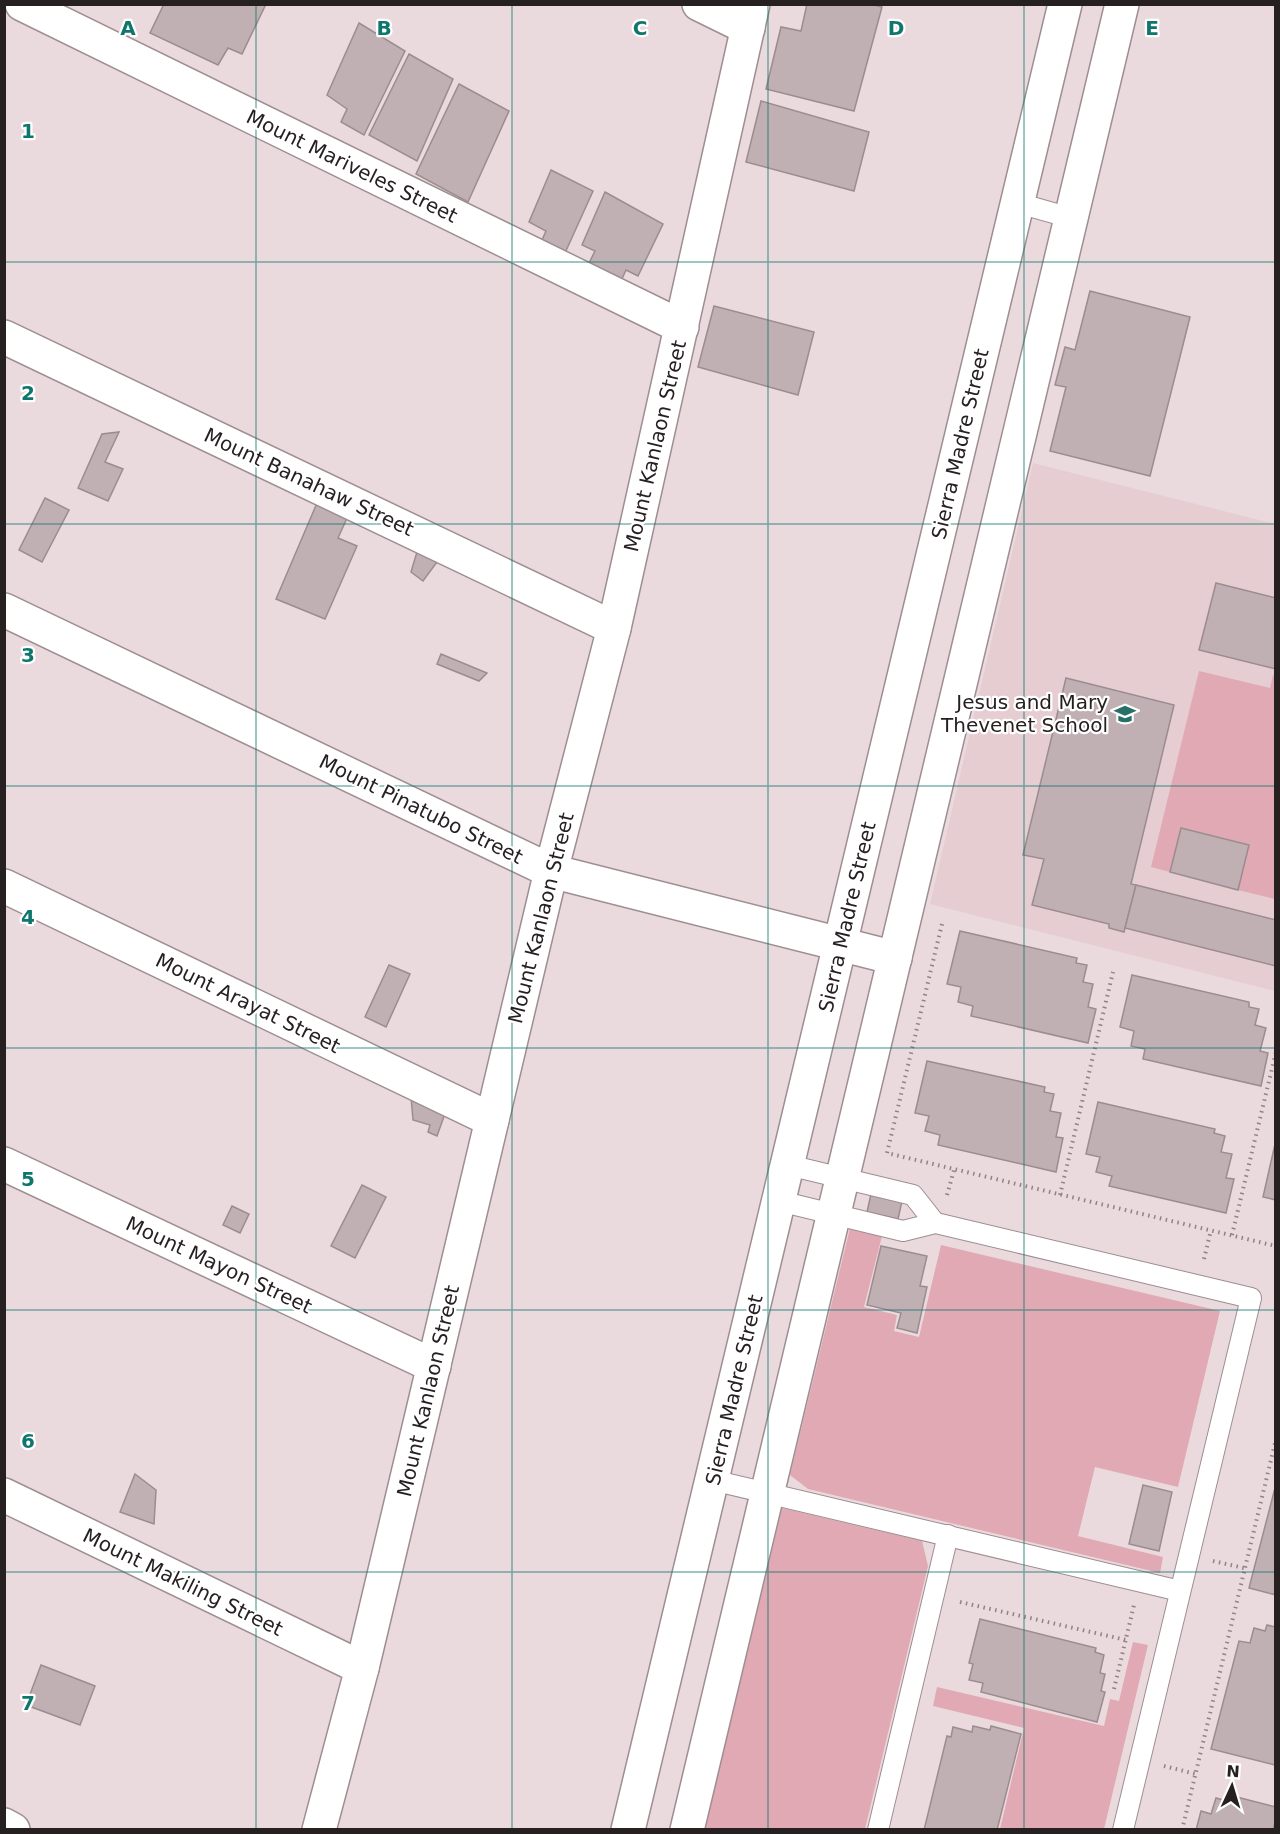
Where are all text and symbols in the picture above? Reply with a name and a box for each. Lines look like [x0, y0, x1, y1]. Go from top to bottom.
text: A [120, 16, 136, 40]
text: B [376, 16, 392, 40]
text: C [633, 16, 647, 40]
text: D [888, 16, 904, 40]
text: E [1145, 16, 1159, 40]
street label: Mount Mariveles Street [243, 104, 462, 228]
text: 1 [21, 119, 35, 143]
street label: Mount Kanlaon Street [619, 338, 691, 554]
street label: Sierra Madre Street [926, 346, 994, 542]
text: 2 [21, 381, 35, 405]
street label: Mount Banahaw Street [200, 423, 418, 541]
text: 3 [21, 643, 35, 667]
place label: Jesus and Mary Thevenet School [940, 690, 1108, 737]
school or university icon: Jesus and Mary Thevenet School [1113, 702, 1137, 726]
street label: Mount Pinatubo Street [315, 749, 527, 869]
street label: Mount Kanlaon Street [503, 810, 579, 1026]
street label: Sierra Madre Street [813, 819, 881, 1015]
text: 4 [21, 905, 35, 929]
street label: Mount Arayat Street [152, 948, 344, 1058]
text: 5 [21, 1167, 35, 1191]
street label: Mount Mayon Street [122, 1211, 316, 1319]
street label: Mount Kanlaon Street [392, 1283, 464, 1499]
street label: Sierra Madre Street [700, 1292, 768, 1488]
text: 6 [21, 1429, 35, 1453]
street label: Mount Makiling Street [79, 1523, 287, 1641]
text: 7 [21, 1691, 35, 1715]
north arrow [1202, 1756, 1262, 1816]
text: N [1226, 1762, 1240, 1781]

